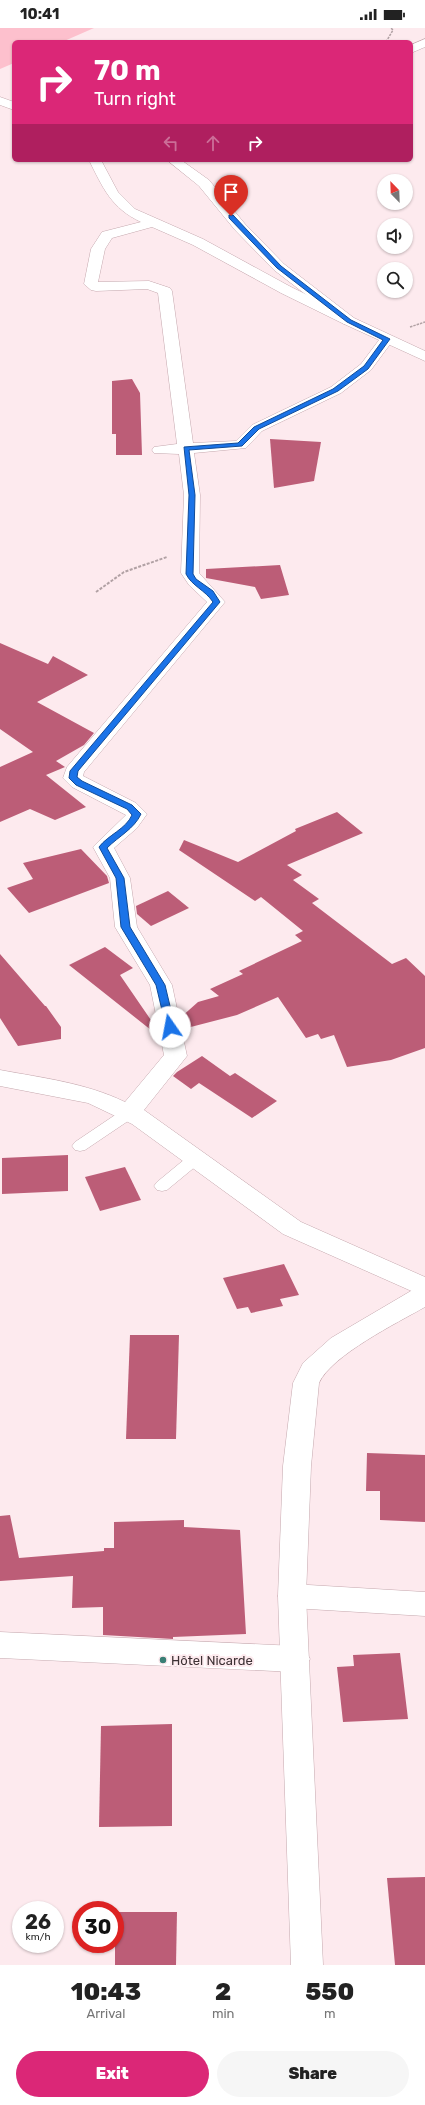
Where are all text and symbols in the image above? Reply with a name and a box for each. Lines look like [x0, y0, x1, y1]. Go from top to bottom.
text: 10:41 [20, 5, 59, 23]
text: 70 m [94, 54, 161, 87]
icon: right [28, 56, 80, 108]
text: Turn right [94, 88, 176, 110]
icon: left [160, 132, 182, 154]
icon: ahead [202, 132, 224, 154]
icon: right [244, 132, 266, 154]
north arrow [377, 174, 413, 210]
map controls [377, 174, 413, 298]
pin [214, 175, 248, 216]
icon: arrive [220, 181, 242, 203]
button: sound [377, 218, 413, 254]
button: search [377, 262, 413, 298]
position arrow [149, 1006, 191, 1048]
place label: Hôtel Nicarde [171, 1653, 253, 1668]
marker: Hôtel Nicarde [158, 1655, 168, 1665]
speed limit sign: 30 [72, 1901, 124, 1953]
text: 26 [25, 1910, 51, 1934]
text: km/h [26, 1931, 50, 1943]
text: 10:43 [71, 1978, 141, 2006]
text: 2 [215, 1978, 231, 2006]
text: 550 [305, 1978, 354, 2006]
text: Arrival [86, 2006, 125, 2021]
text: min [212, 2006, 234, 2021]
text: m [324, 2006, 336, 2021]
button: Exit [16, 2051, 209, 2097]
button: Share [217, 2051, 409, 2097]

